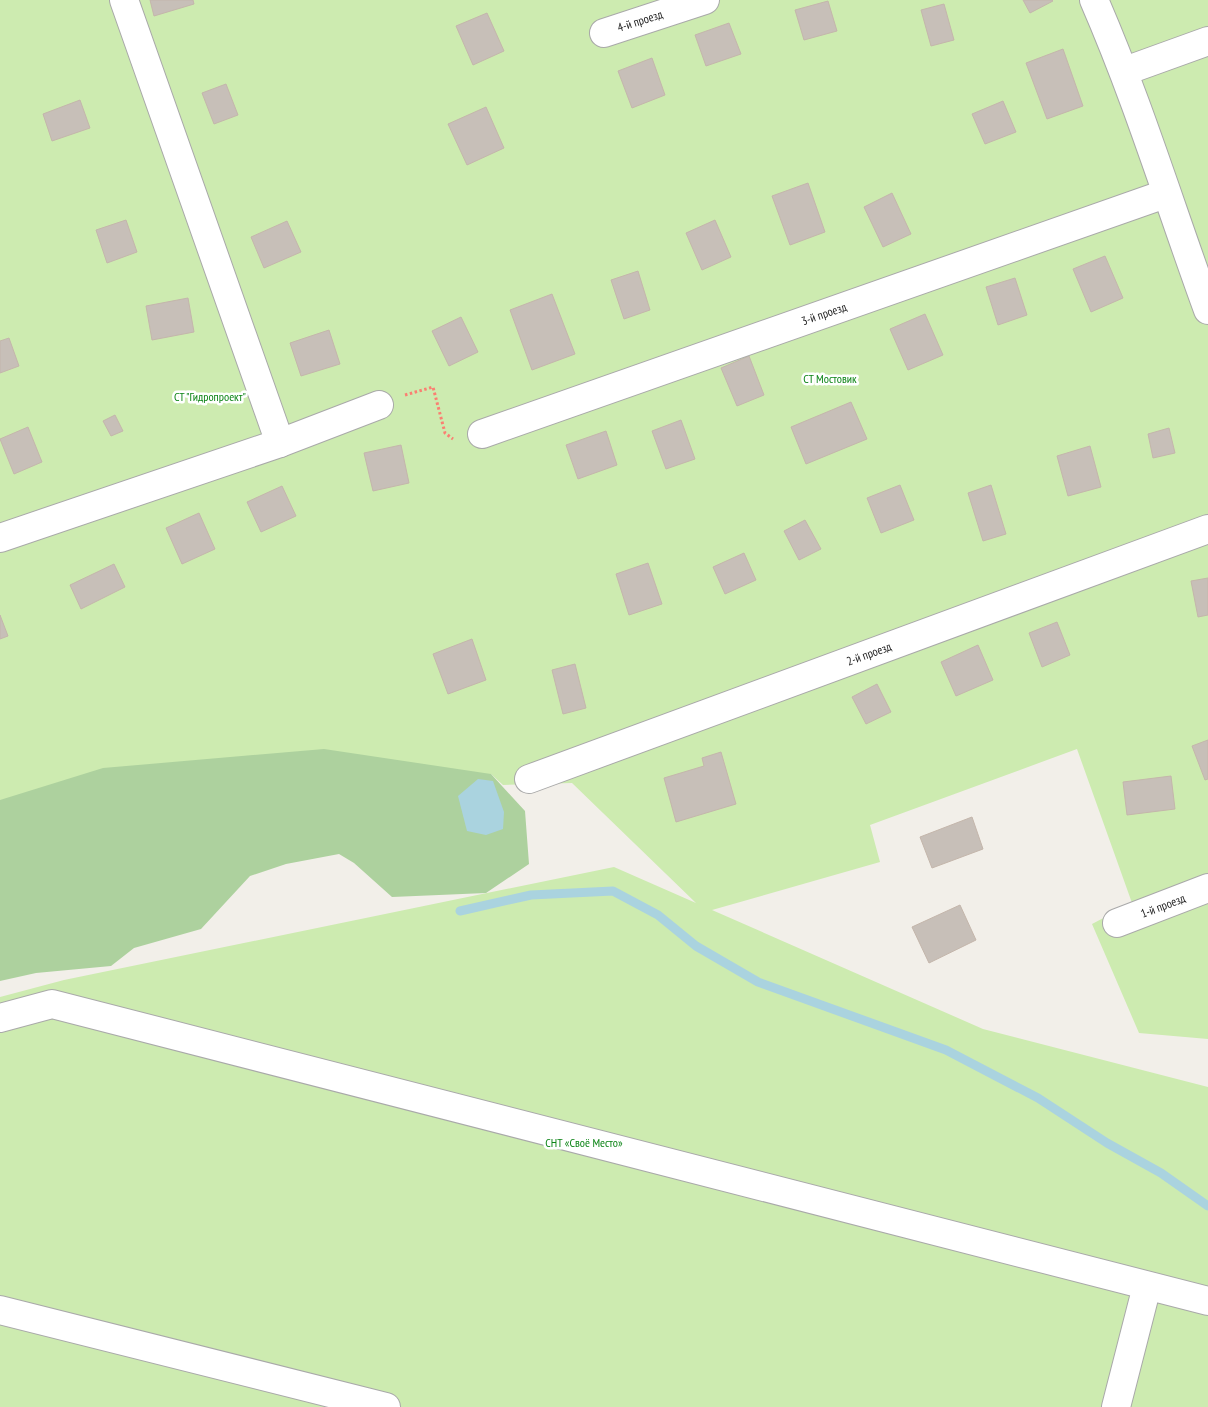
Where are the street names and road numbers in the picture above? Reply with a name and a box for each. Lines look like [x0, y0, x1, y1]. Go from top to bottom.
street label: 4-й проезд [615, 6, 665, 35]
street label: 3-й проезд [799, 299, 849, 328]
street label: 2-й проезд [844, 638, 894, 669]
street label: 1-й проезд [1138, 890, 1188, 921]

